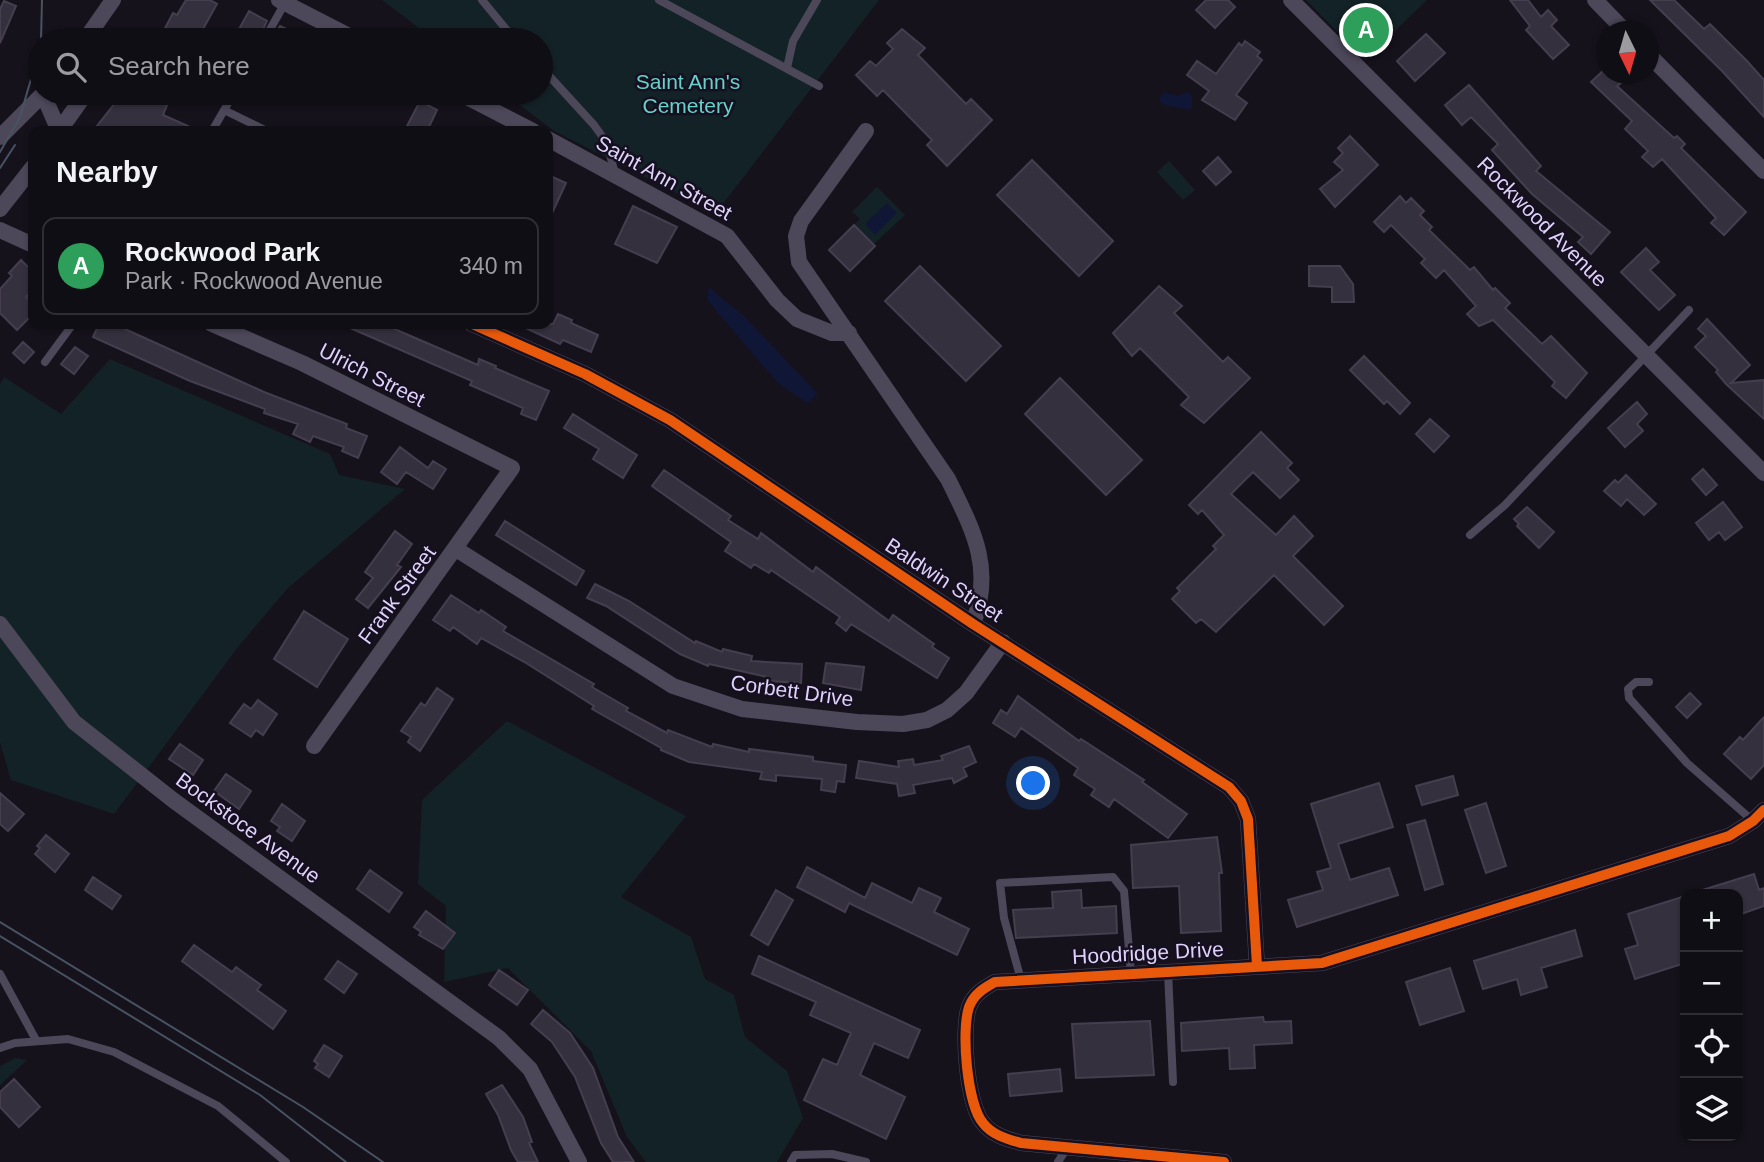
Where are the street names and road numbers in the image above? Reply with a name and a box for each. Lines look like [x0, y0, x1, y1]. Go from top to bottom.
street label: Saint Ann Street [592, 131, 736, 224]
street label: Rockwood Avenue [1473, 152, 1612, 291]
street label: Ulrich Street [316, 338, 429, 411]
street label: Baldwin Street [881, 533, 1007, 626]
street label: Frank Street [353, 541, 440, 648]
street label: Corbett Drive [729, 671, 855, 711]
street label: Bockstoce Avenue [172, 768, 325, 888]
street label: Hoodridge Drive [1072, 937, 1224, 968]

